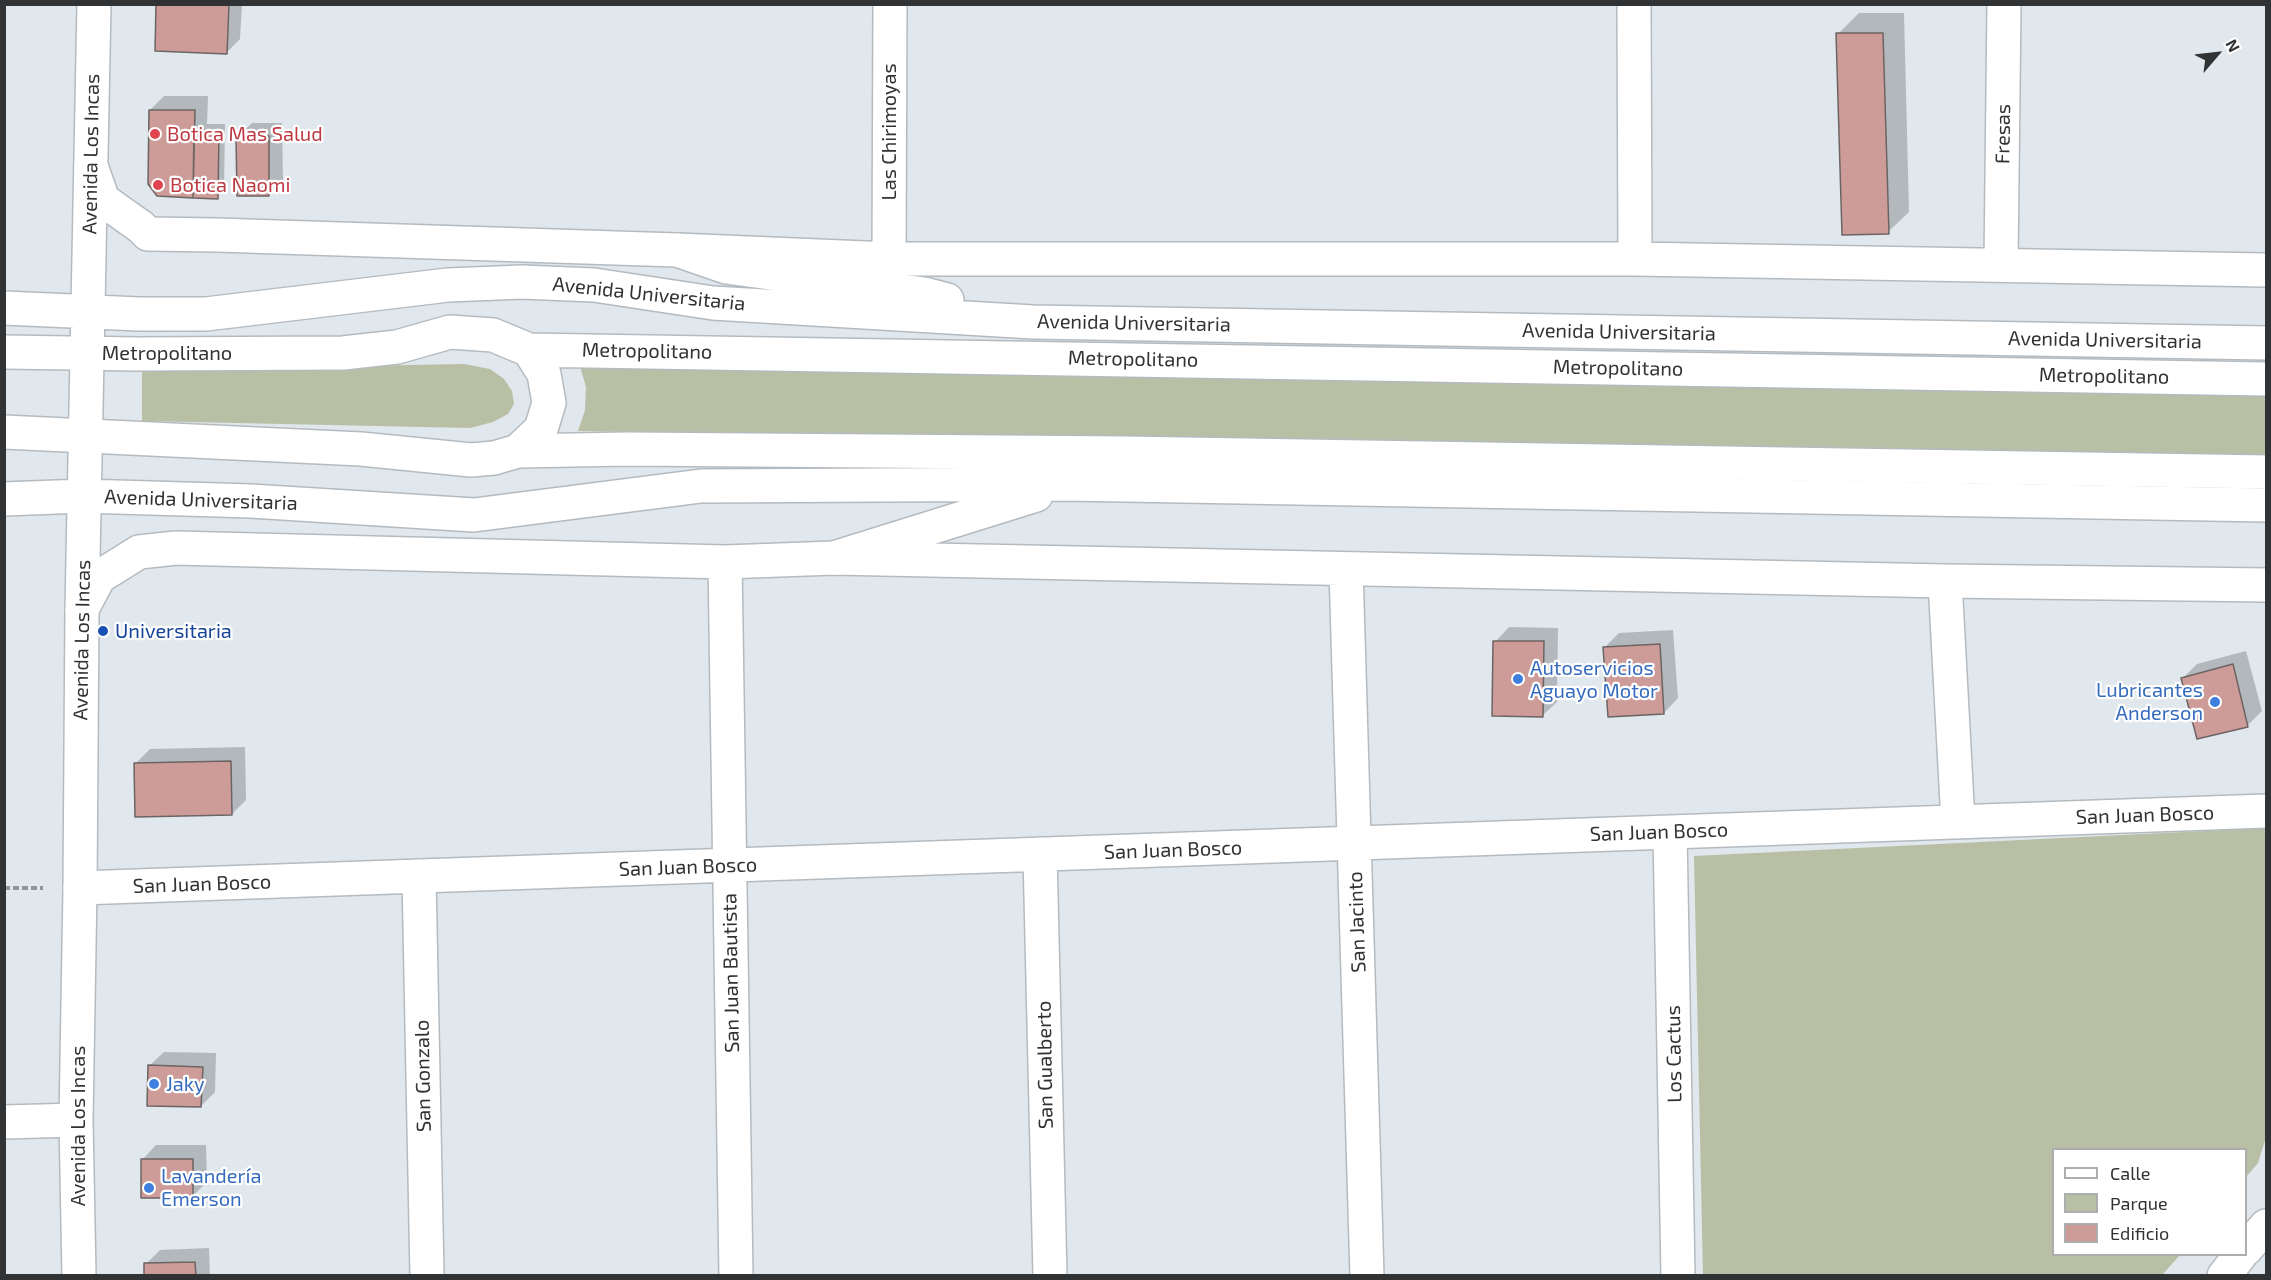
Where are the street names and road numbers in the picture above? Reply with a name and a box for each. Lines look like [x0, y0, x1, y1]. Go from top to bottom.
street label: Las Chirimoyas [877, 63, 901, 201]
street label: Avenida Los Incas [78, 73, 104, 235]
street label: Fresas [1990, 104, 2016, 164]
street label: Avenida Universitaria [551, 272, 747, 316]
street label: Avenida Universitaria [1037, 309, 1231, 337]
street label: Avenida Universitaria [1522, 318, 1716, 346]
street label: Avenida Universitaria [2008, 326, 2202, 354]
street label: Metropolitano [582, 338, 712, 364]
street label: Metropolitano [102, 341, 232, 365]
street label: Metropolitano [1068, 346, 1198, 372]
street label: Metropolitano [1553, 355, 1683, 381]
street label: Metropolitano [2039, 363, 2169, 389]
street label: Avenida Universitaria [104, 485, 298, 515]
street label: Avenida Los Incas [69, 559, 95, 721]
street label: San Juan Bosco [2075, 801, 2215, 829]
street label: San Juan Bosco [1589, 818, 1729, 846]
street label: San Juan Bosco [1103, 836, 1243, 864]
street label: San Juan Bosco [618, 853, 758, 881]
street label: San Juan Bosco [132, 870, 272, 898]
street label: San Jacinto [1343, 871, 1371, 973]
street label: San Juan Bautista [718, 893, 744, 1053]
street label: San Gualberto [1032, 1001, 1058, 1129]
street label: Los Cactus [1661, 1005, 1687, 1103]
street label: San Gonzalo [410, 1020, 436, 1132]
street label: Avenida Los Incas [66, 1046, 90, 1206]

